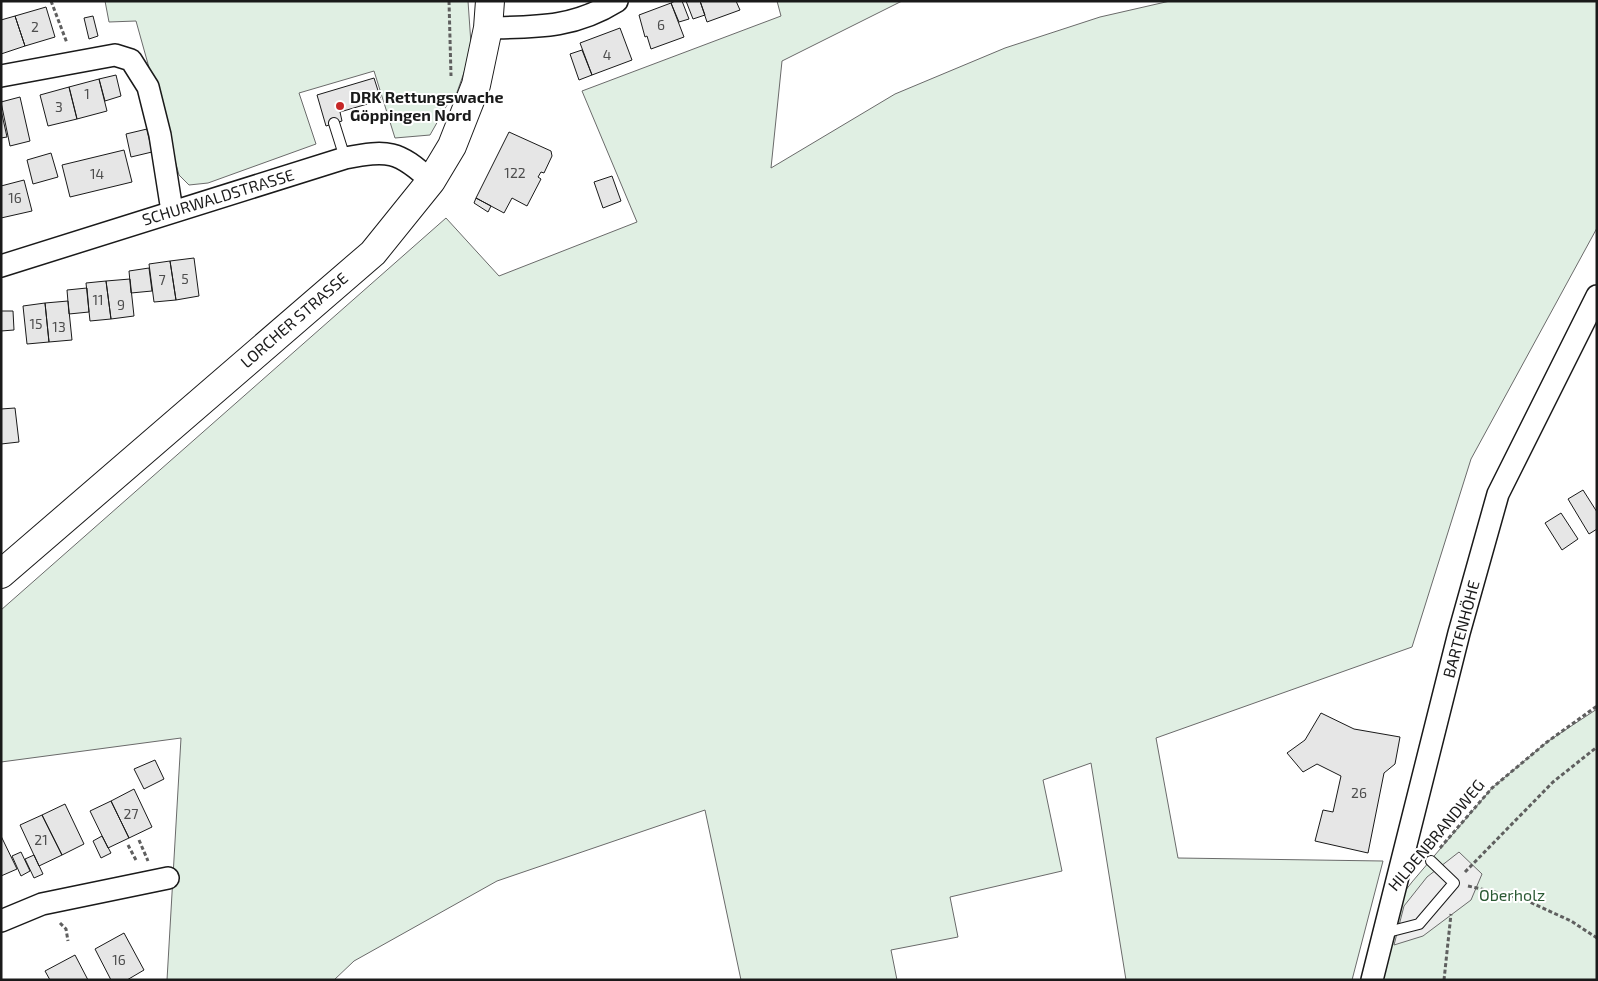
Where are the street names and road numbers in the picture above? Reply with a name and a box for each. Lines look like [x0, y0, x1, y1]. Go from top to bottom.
street label: SCHURWALDSTRASSE [140, 164, 296, 229]
street label: LORCHER STRASSE [236, 268, 351, 371]
street label: BARTENHÖHE [1438, 578, 1483, 680]
street label: HILDENBRANDWEG [1383, 775, 1488, 894]

